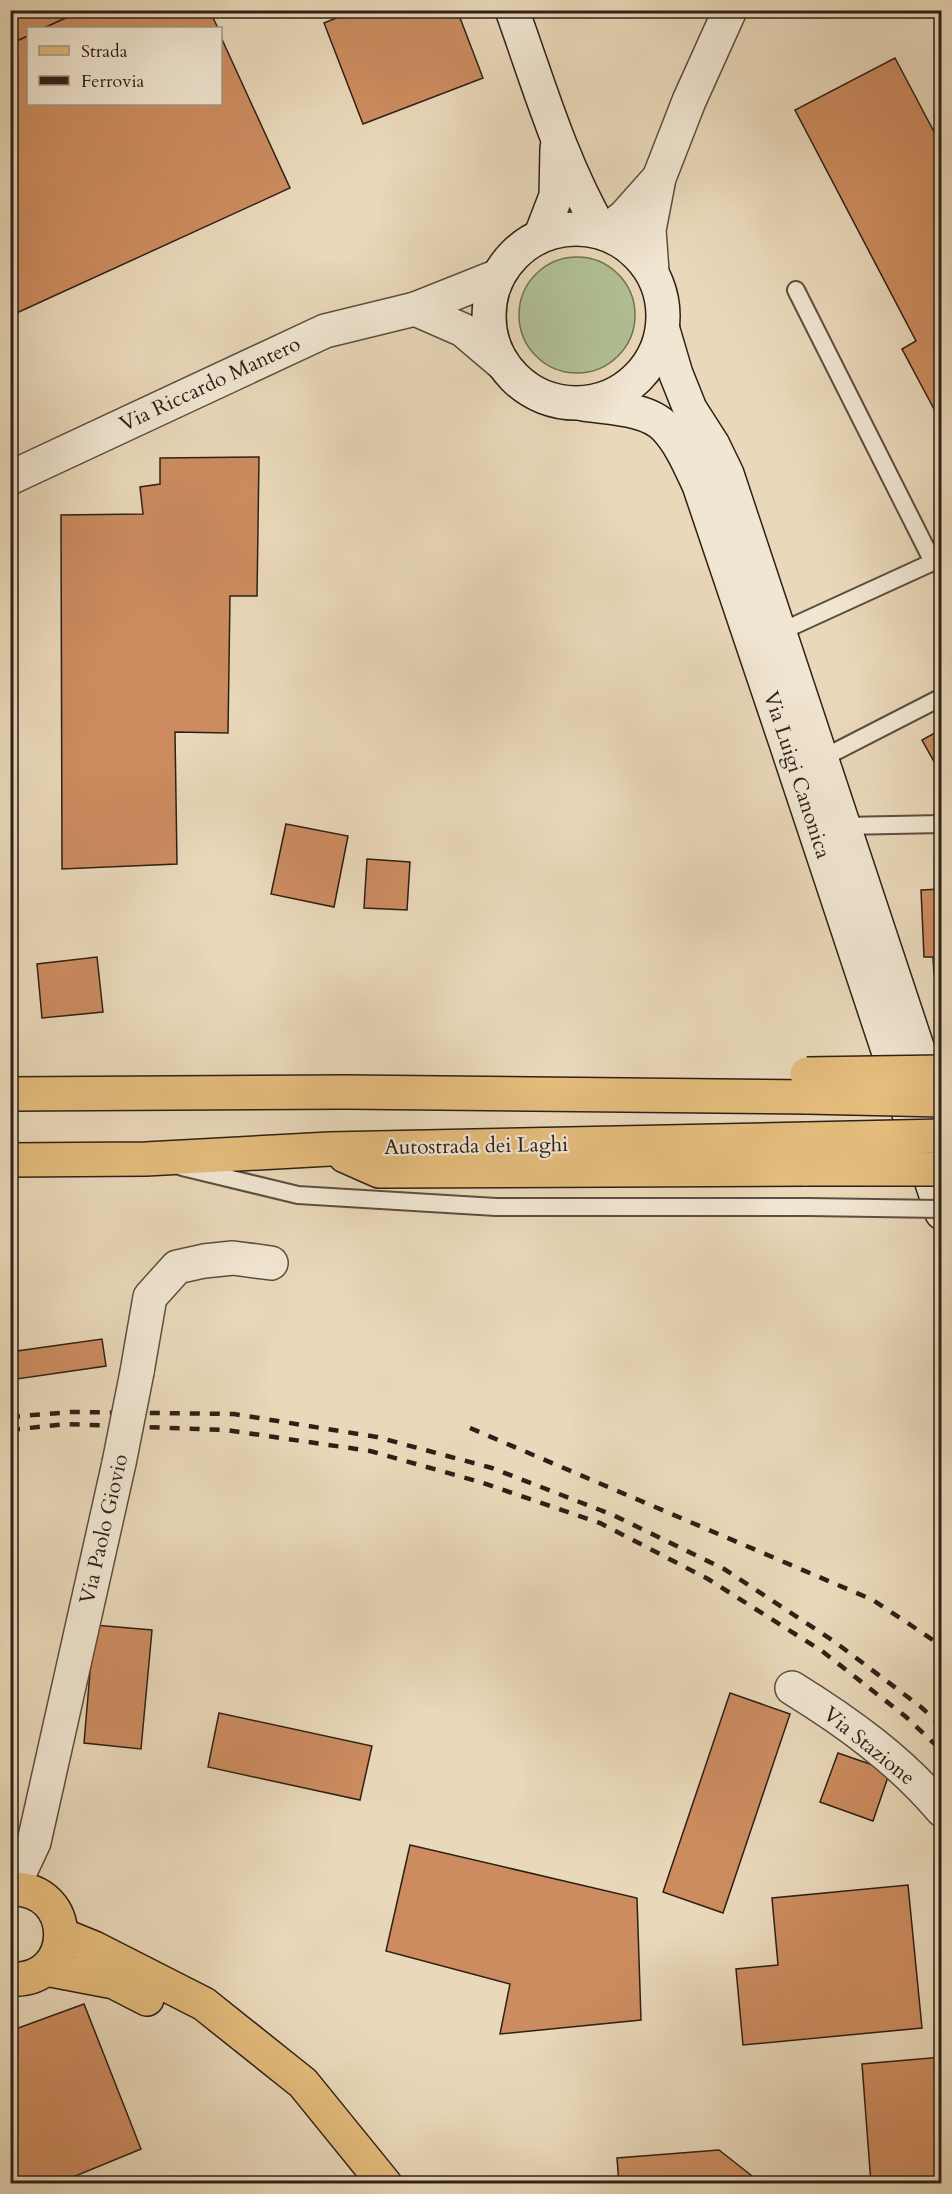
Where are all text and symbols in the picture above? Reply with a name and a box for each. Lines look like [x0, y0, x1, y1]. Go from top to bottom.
legend [27, 27, 222, 105]
text: Strada [81, 39, 128, 64]
text: Ferrovia [81, 69, 144, 94]
street label: Via Riccardo Mantero [115, 329, 305, 439]
street label: Via Luigi Canonica [756, 688, 838, 862]
street label: Autostrada dei Laghi [384, 1130, 568, 1162]
street label: Via Paolo Giovio [73, 1451, 135, 1607]
street label: Via Stazione [817, 1700, 921, 1792]

